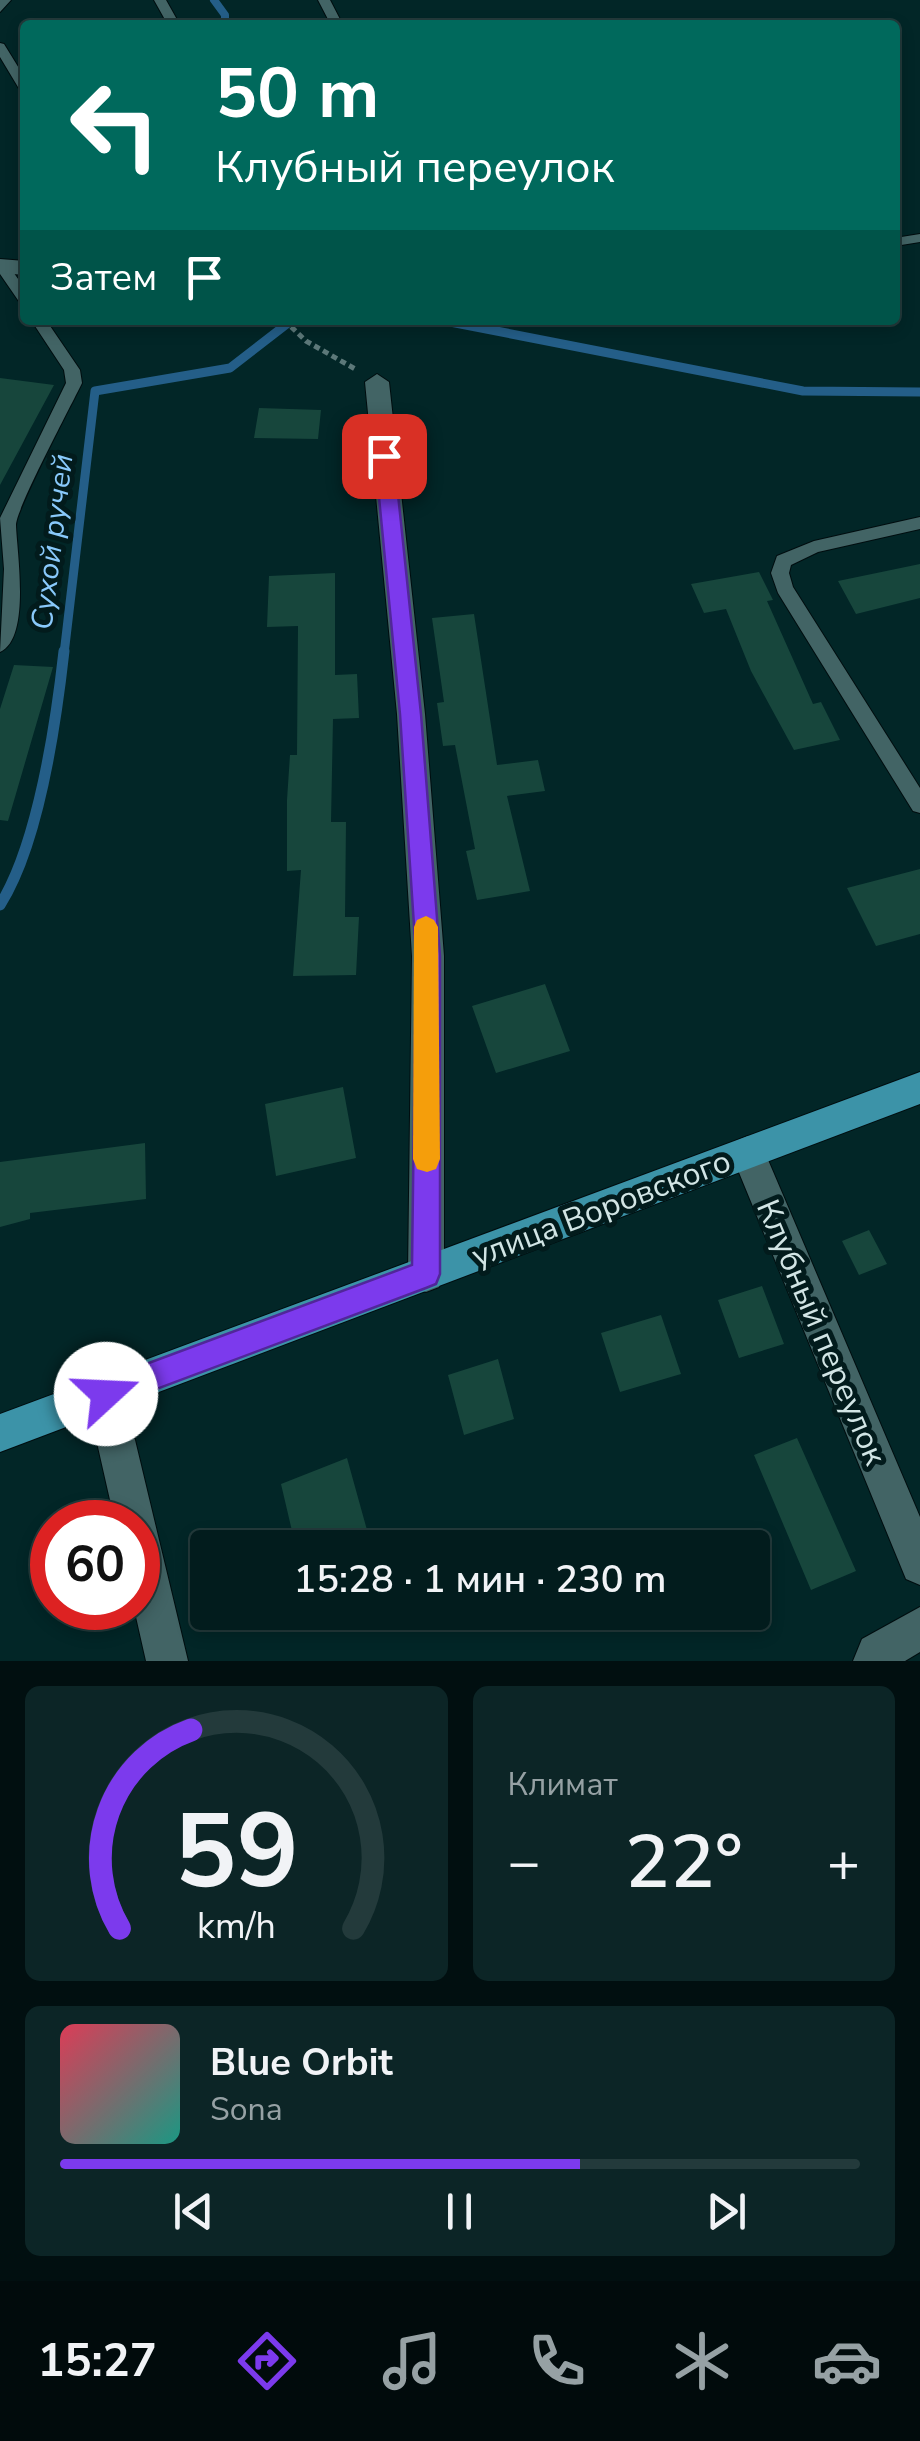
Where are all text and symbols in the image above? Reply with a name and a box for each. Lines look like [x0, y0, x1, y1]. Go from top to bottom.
text: 50 m [215, 46, 379, 142]
icon: left [50, 60, 180, 190]
text: Клубный переулок [215, 137, 615, 198]
icon: arrive [177, 250, 232, 305]
text: Затем [50, 252, 157, 303]
pin [342, 414, 427, 499]
icon: arrive [357, 429, 412, 484]
water label: Сухой ручей [21, 452, 84, 632]
street label: улица Воровского [466, 1139, 737, 1278]
street label: Клубный переулок [746, 1193, 897, 1471]
position arrow [54, 1342, 158, 1446]
speed limit sign: 60 [30, 1500, 160, 1630]
text: 15:28 · 1 мин · 230 m [294, 1554, 666, 1605]
text: Климат [508, 1763, 618, 1806]
text: 59 [174, 1781, 299, 1923]
text: 22° [625, 1811, 743, 1913]
text: − [508, 1825, 541, 1900]
text: + [827, 1825, 860, 1900]
text: km/h [197, 1902, 276, 1951]
text: Blue Orbit [210, 2037, 393, 2088]
text: Sona [210, 2088, 283, 2131]
icon: previous [166, 2184, 221, 2239]
icon: pause [432, 2184, 487, 2239]
icon: next [699, 2184, 754, 2239]
icon: directions [232, 2326, 302, 2396]
icon: music [377, 2326, 447, 2396]
icon: phone [522, 2326, 592, 2396]
icon: climate [667, 2326, 737, 2396]
icon: car [812, 2326, 882, 2396]
text: 15:27 [38, 2331, 157, 2392]

